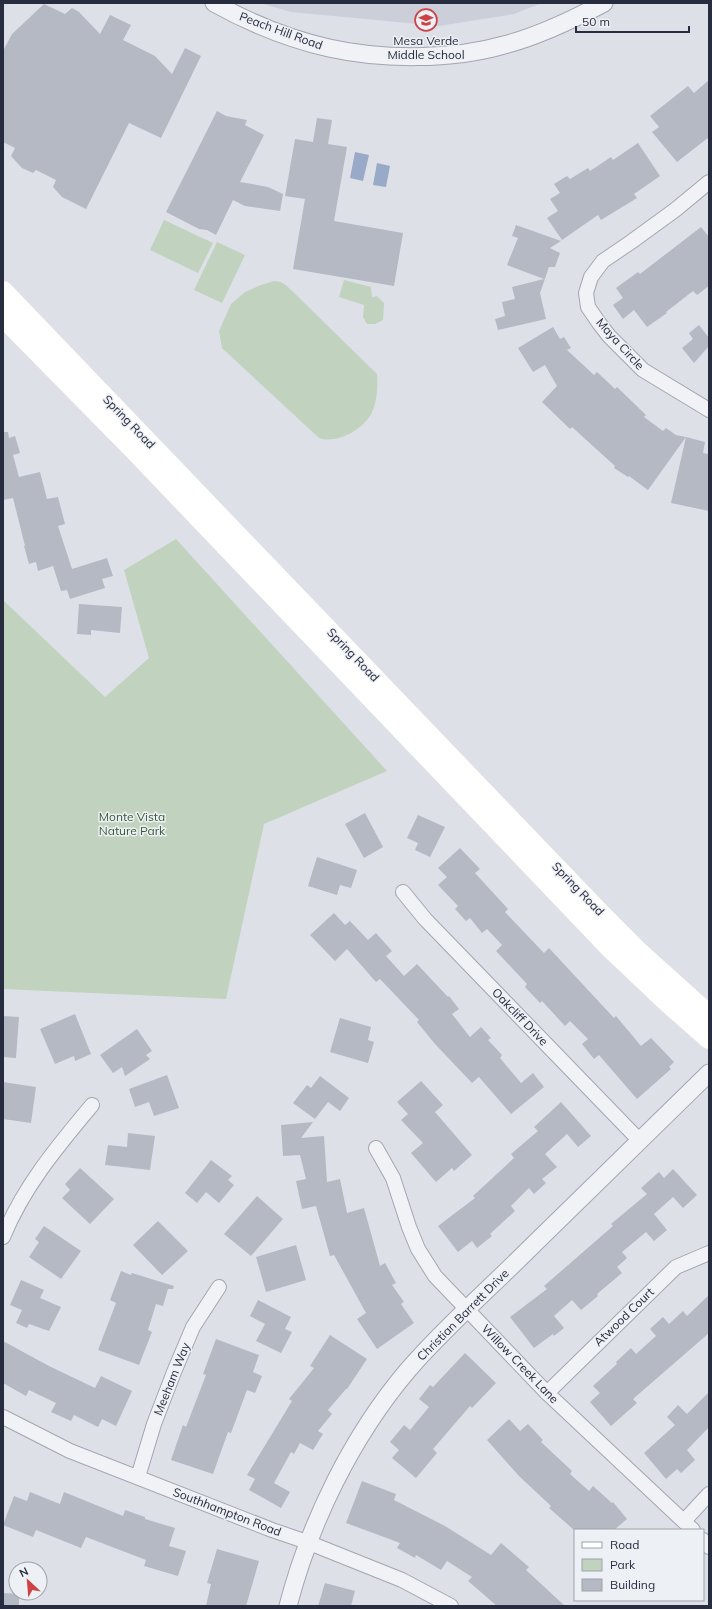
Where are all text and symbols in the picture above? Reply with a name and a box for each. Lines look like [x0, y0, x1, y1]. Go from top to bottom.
school or university icon: Mesa Verde Middle School [413, 7, 439, 33]
street label: Peach Hill Road [237, 8, 325, 53]
scale bar [576, 8, 689, 34]
text: 50 m [582, 14, 610, 29]
place label: Mesa Verde Middle School [387, 33, 465, 62]
street label: Maya Circle [593, 315, 648, 373]
street label: Spring Road [100, 392, 159, 452]
street label: Spring Road [324, 625, 383, 685]
park label: Monte Vista Nature Park [99, 809, 166, 838]
street label: Spring Road [549, 859, 608, 919]
street label: Oakcliff Drive [489, 985, 552, 1049]
street label: Christian Barrett Drive [414, 1266, 512, 1364]
street label: Atwood Court [590, 1284, 657, 1349]
street label: Willow Creek Lane [479, 1321, 562, 1406]
street label: Meeham Way [150, 1340, 193, 1418]
street label: Southhampton Road [171, 1484, 284, 1539]
legend [574, 1529, 704, 1601]
text: Road [610, 1537, 639, 1552]
text: Park [610, 1557, 636, 1572]
north arrow [8, 1561, 48, 1601]
text: N [17, 1564, 30, 1580]
text: Building [610, 1577, 655, 1592]

